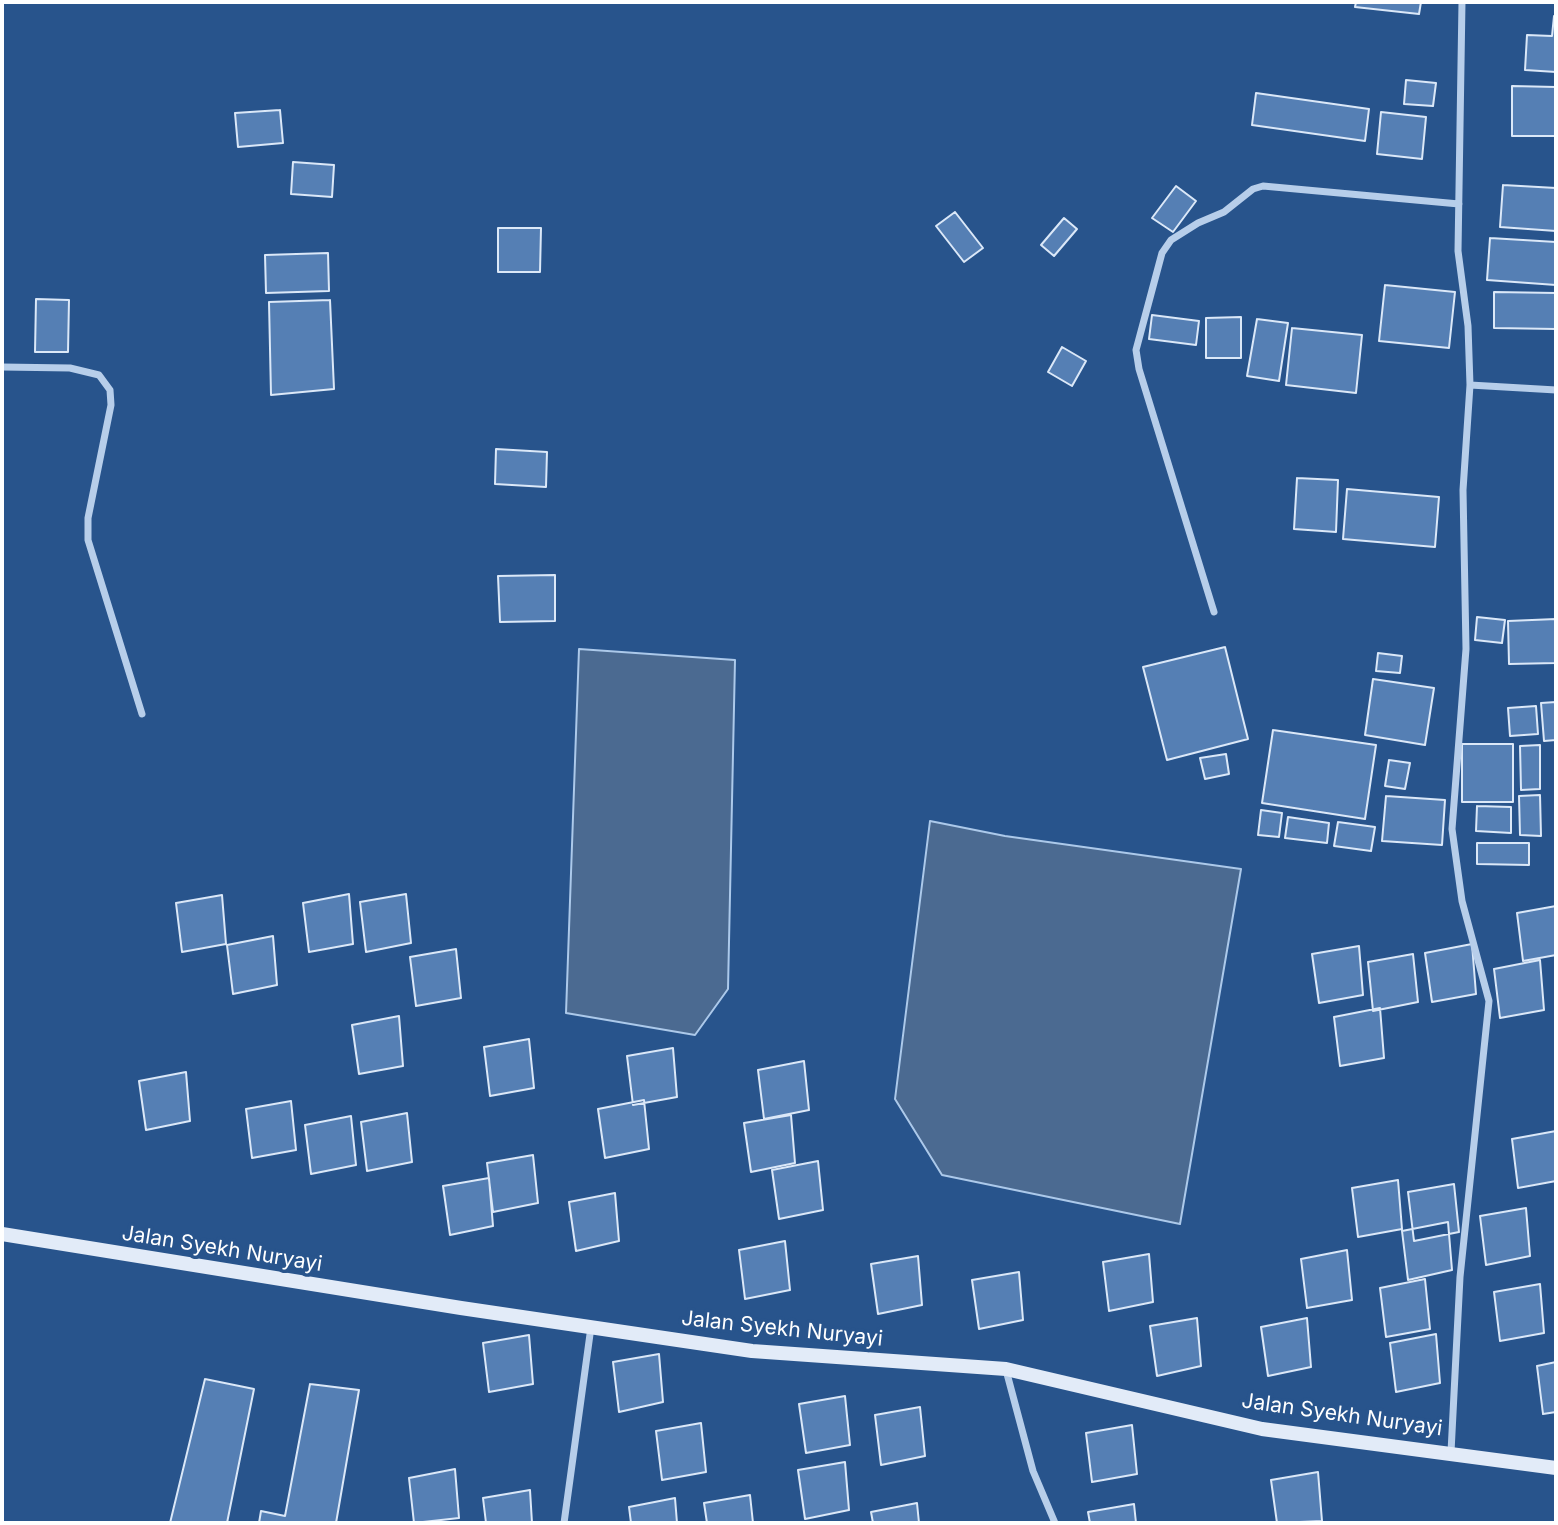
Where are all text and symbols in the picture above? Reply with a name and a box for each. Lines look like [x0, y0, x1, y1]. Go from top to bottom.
street label: Jalan Syekh Nuryayi [120, 1221, 324, 1277]
street label: Jalan Syekh Nuryayi [680, 1306, 884, 1352]
street label: Jalan Syekh Nuryayi [1240, 1388, 1444, 1442]

